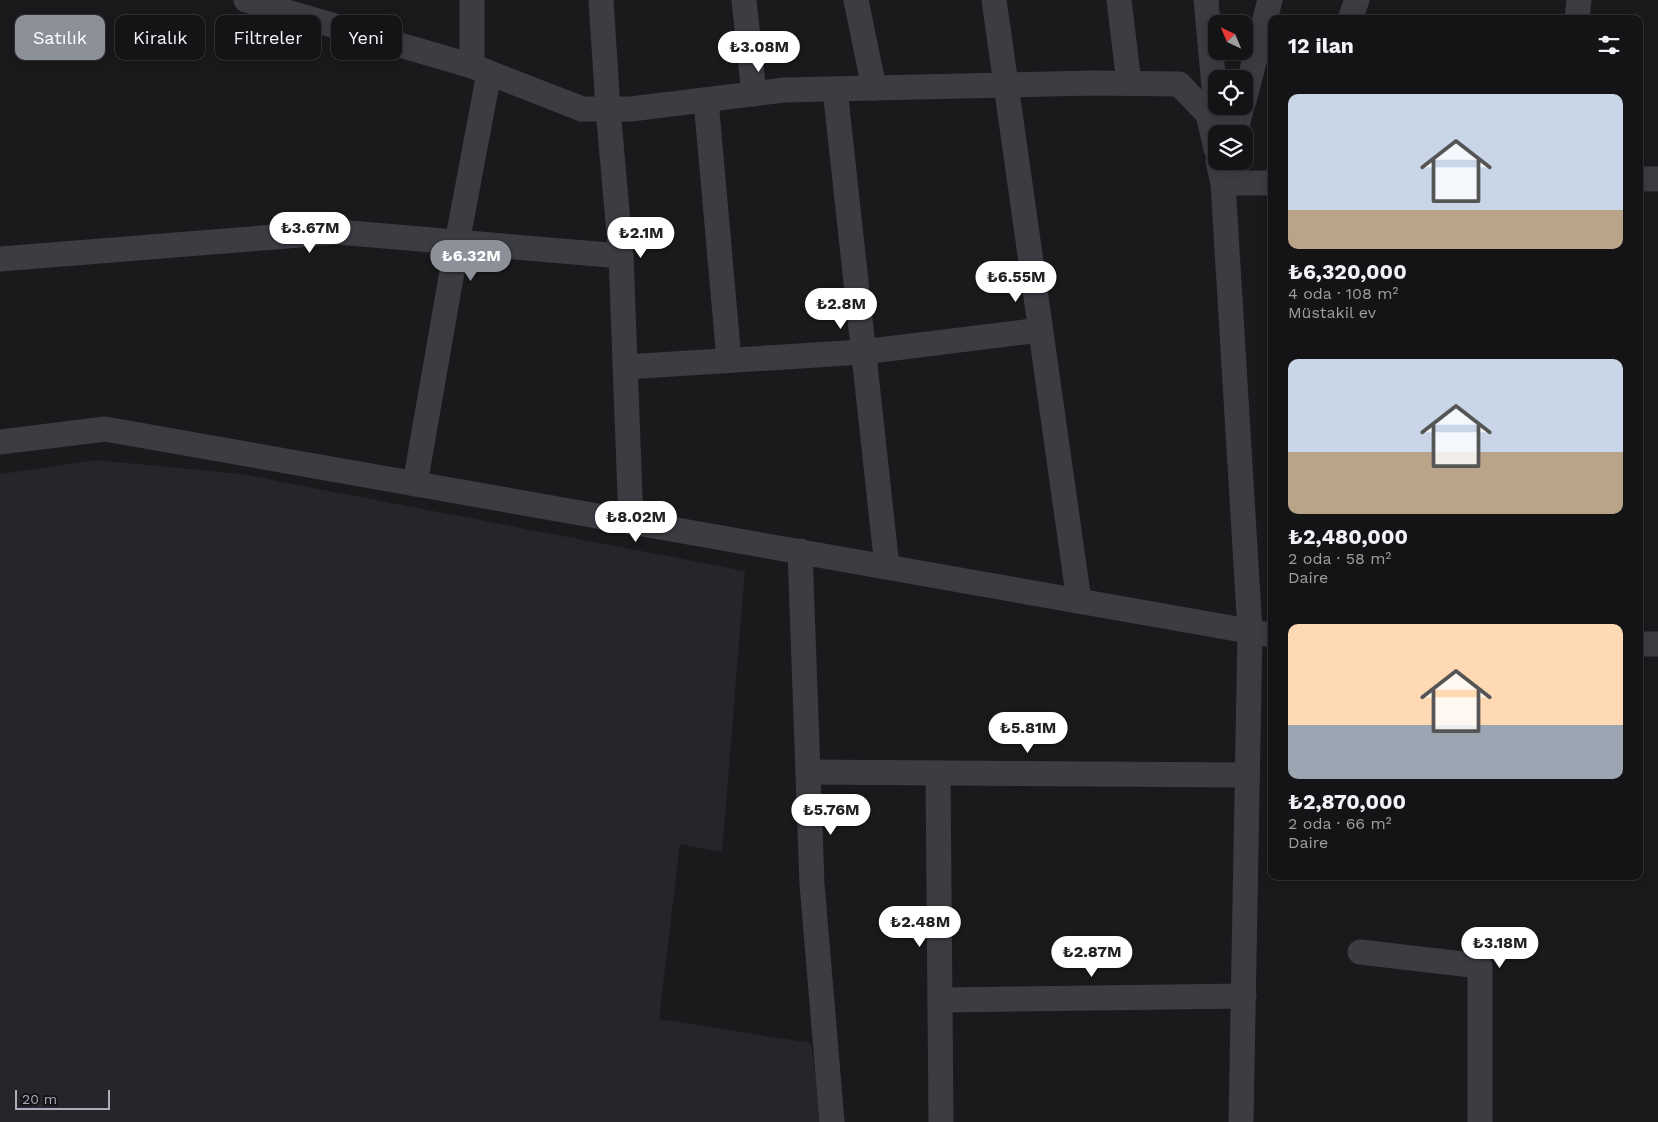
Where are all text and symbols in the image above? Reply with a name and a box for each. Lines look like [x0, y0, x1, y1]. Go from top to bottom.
chip: Satılık [15, 15, 105, 60]
chip: Kiralık [115, 15, 205, 60]
chip: Filtreler [215, 15, 321, 60]
chip: Yeni [331, 15, 402, 60]
north arrow [1208, 15, 1252, 60]
map controls [1208, 15, 1253, 170]
pin: ₺3.08M [718, 30, 800, 73]
icon: filters [1595, 31, 1623, 59]
text: 12 ilan [1288, 33, 1354, 58]
text: ₺3.08M [729, 37, 789, 56]
button: locate [1208, 70, 1253, 115]
button: layers [1208, 125, 1253, 170]
icon: home [1411, 126, 1501, 216]
pin: ₺3.67M [269, 212, 351, 254]
pin: ₺2.1M [606, 216, 676, 259]
text: ₺3.67M [280, 218, 340, 237]
text: ₺2.1M [618, 223, 664, 242]
pin: ₺6.32M [430, 240, 512, 282]
text: ₺6.32M [441, 246, 501, 265]
text: ₺6,320,000 [1288, 259, 1407, 284]
pin: ₺6.55M [975, 260, 1057, 303]
text: ₺6.55M [986, 267, 1046, 286]
text: 4 oda · 108 m² [1288, 284, 1398, 303]
pin: ₺2.8M [806, 288, 876, 330]
text: ₺2.8M [816, 294, 866, 313]
text: Müstakil ev [1288, 303, 1376, 322]
icon: home [1411, 391, 1501, 481]
pin: ₺8.02M [595, 500, 677, 543]
text: ₺8.02M [606, 507, 666, 526]
text: ₺2,480,000 [1288, 524, 1408, 549]
text: 2 oda · 58 m² [1288, 549, 1391, 568]
text: Daire [1288, 568, 1328, 587]
icon: home [1411, 656, 1501, 746]
pin: ₺5.81M [987, 712, 1069, 754]
text: ₺5.81M [1000, 718, 1056, 737]
text: ₺2,870,000 [1288, 789, 1406, 814]
pin: ₺5.76M [790, 794, 872, 836]
text: ₺5.76M [802, 800, 860, 819]
text: 2 oda · 66 m² [1288, 814, 1392, 833]
text: Daire [1288, 833, 1328, 852]
pin: ₺2.48M [879, 906, 961, 948]
text: ₺2.48M [890, 912, 950, 931]
pin: ₺3.18M [1459, 926, 1541, 969]
text: ₺3.18M [1472, 933, 1528, 952]
pin: ₺2.87M [1051, 936, 1133, 978]
text: ₺2.87M [1062, 942, 1122, 961]
scale bar [15, 1087, 110, 1110]
text: 20 m [22, 1091, 57, 1107]

